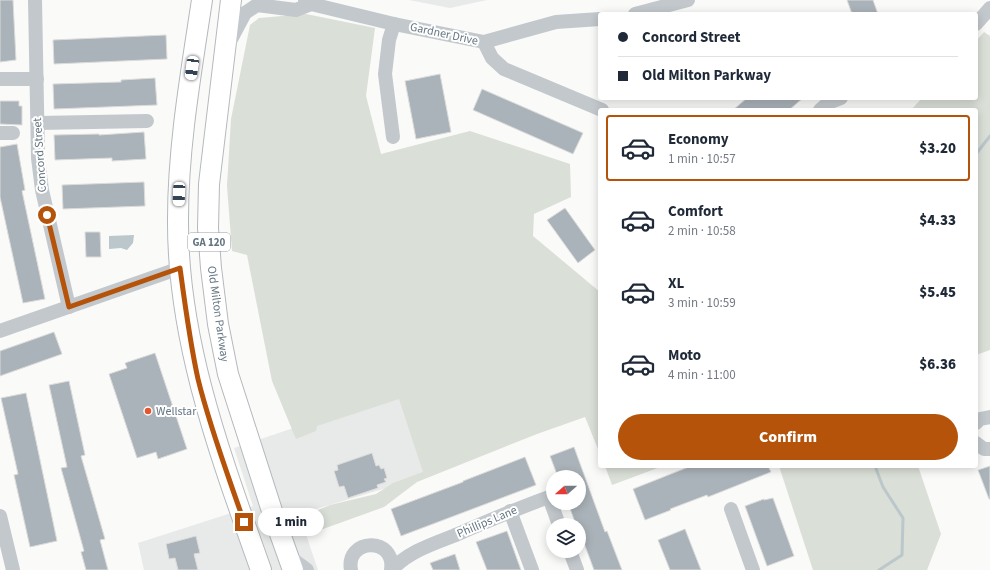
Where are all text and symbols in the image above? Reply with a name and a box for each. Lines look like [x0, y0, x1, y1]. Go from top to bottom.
street label: Gardner Drive [408, 18, 480, 50]
text: Concord Street [642, 27, 741, 48]
car [184, 55, 200, 81]
text: Old Milton Parkway [642, 65, 771, 86]
street label: Concord Street [29, 117, 51, 193]
text: Economy [668, 129, 729, 150]
icon: car [620, 130, 656, 166]
text: $3.20 [919, 138, 956, 159]
text: 1 min · 10:57 [668, 150, 736, 168]
car [173, 182, 185, 206]
text: Comfort [668, 201, 723, 222]
icon: car [620, 202, 656, 238]
route start [38, 206, 56, 224]
text: $4.33 [919, 210, 956, 231]
text: 2 min · 10:58 [668, 222, 736, 240]
road number: GA 120 [188, 233, 230, 251]
street label: Old Milton Parkway [203, 265, 233, 363]
text: XL [668, 273, 684, 294]
icon: car [620, 274, 656, 310]
text: $5.45 [919, 282, 956, 303]
text: 3 min · 10:59 [668, 294, 736, 312]
text: Moto [668, 345, 701, 366]
icon: car [620, 346, 656, 382]
text: $6.36 [919, 354, 956, 375]
text: 4 min · 11:00 [668, 366, 736, 384]
place label: Wellstar [156, 403, 197, 420]
marker: Wellstar [143, 406, 153, 416]
button: Confirm [618, 414, 958, 460]
north arrow [546, 470, 586, 510]
map controls [546, 470, 586, 558]
street label: Phillips Lane [454, 502, 520, 542]
callout: 1 min [258, 508, 324, 536]
route end [235, 513, 253, 531]
text: 1 min [275, 513, 307, 531]
button: layers [546, 518, 586, 558]

